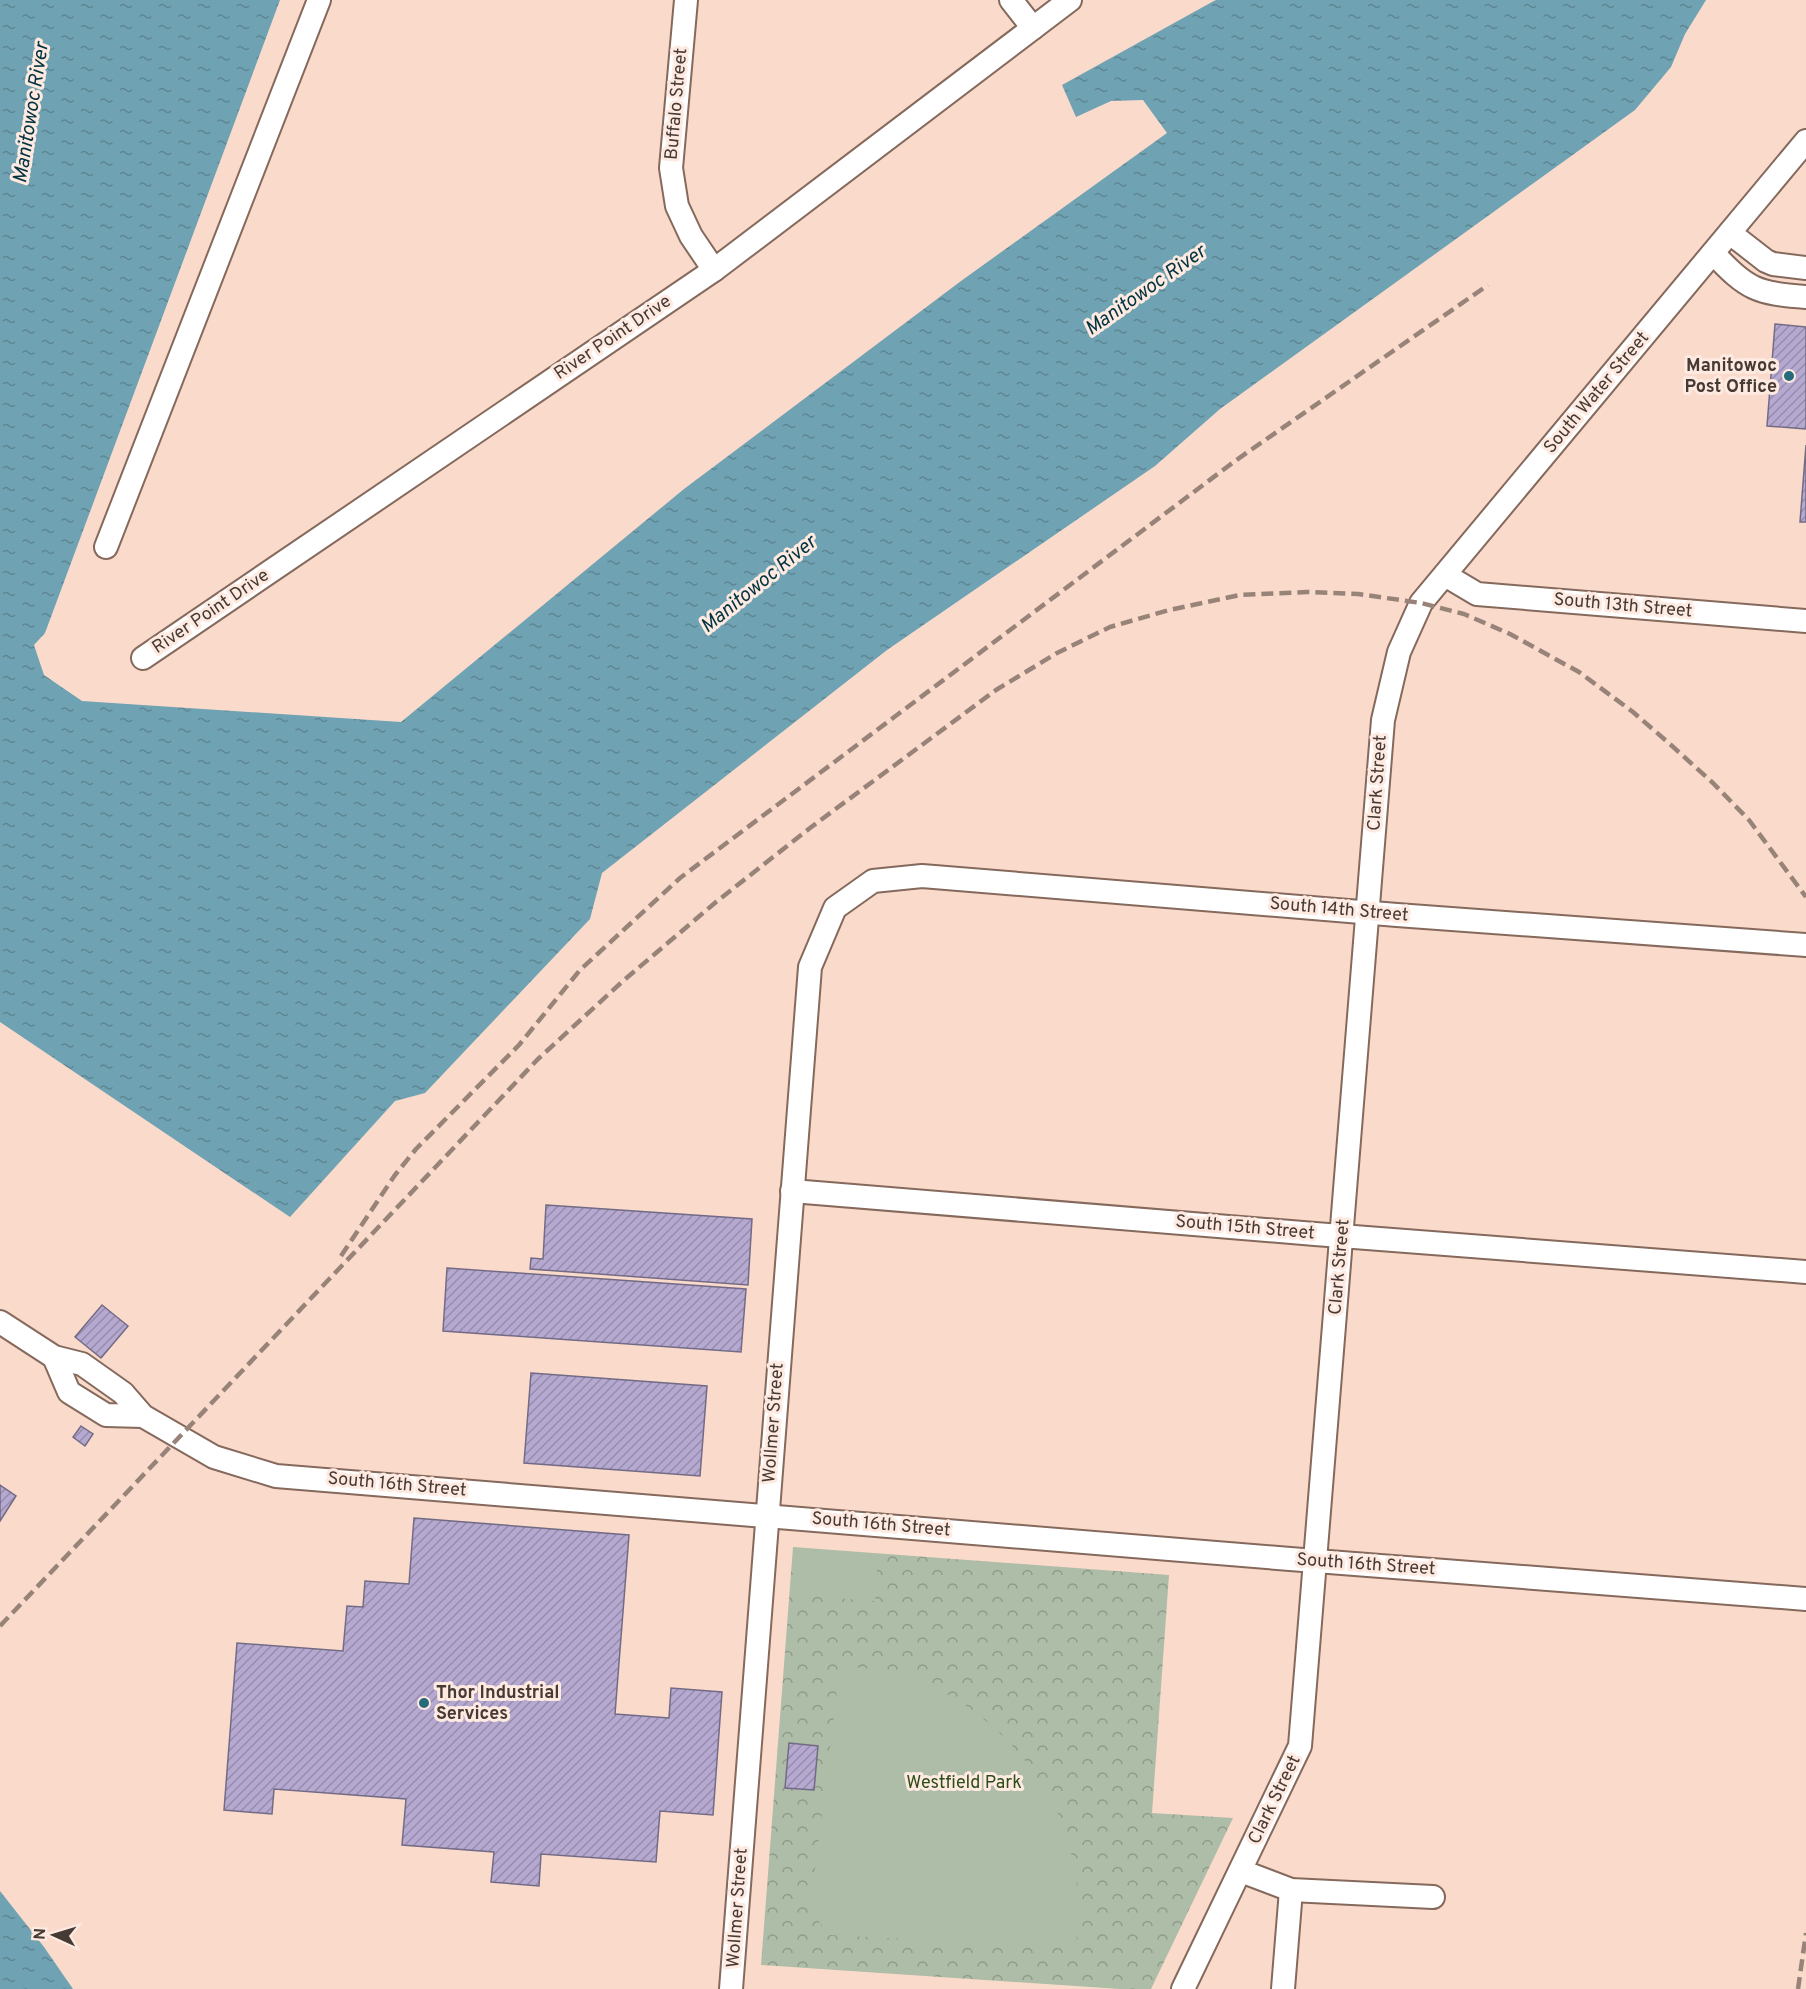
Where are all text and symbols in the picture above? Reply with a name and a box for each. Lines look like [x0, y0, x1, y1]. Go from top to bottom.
water label: Manitowoc River [8, 39, 56, 185]
street label: Buffalo Street [661, 47, 693, 161]
water label: Manitowoc River [1080, 239, 1213, 342]
street label: River Point Drive [550, 290, 676, 386]
street label: South Water Street [1539, 327, 1655, 459]
place label: Manitowoc Post Office [1684, 355, 1777, 399]
marker: Manitowoc Post Office [1782, 369, 1796, 383]
water label: Manitowoc River [696, 529, 823, 640]
street label: River Point Drive [148, 564, 274, 660]
street label: South 13th Street [1553, 588, 1693, 624]
street label: Clark Street [1363, 734, 1393, 832]
street label: South 14th Street [1269, 892, 1409, 928]
street label: South 15th Street [1174, 1210, 1316, 1246]
street label: Clark Street [1324, 1218, 1356, 1316]
street label: Wollmer Street [758, 1362, 790, 1484]
street label: South 16th Street [327, 1467, 467, 1503]
street label: South 16th Street [811, 1507, 951, 1543]
street label: South 16th Street [1296, 1549, 1436, 1581]
place label: Thor Industrial Services [436, 1682, 559, 1726]
marker: Thor Industrial Services [417, 1696, 431, 1710]
street label: Clark Street [1244, 1752, 1306, 1848]
park label: Westfield Park [906, 1772, 1022, 1795]
street label: Wollmer Street [722, 1847, 754, 1969]
north arrow [24, 1905, 84, 1965]
text: N [31, 1928, 51, 1941]

